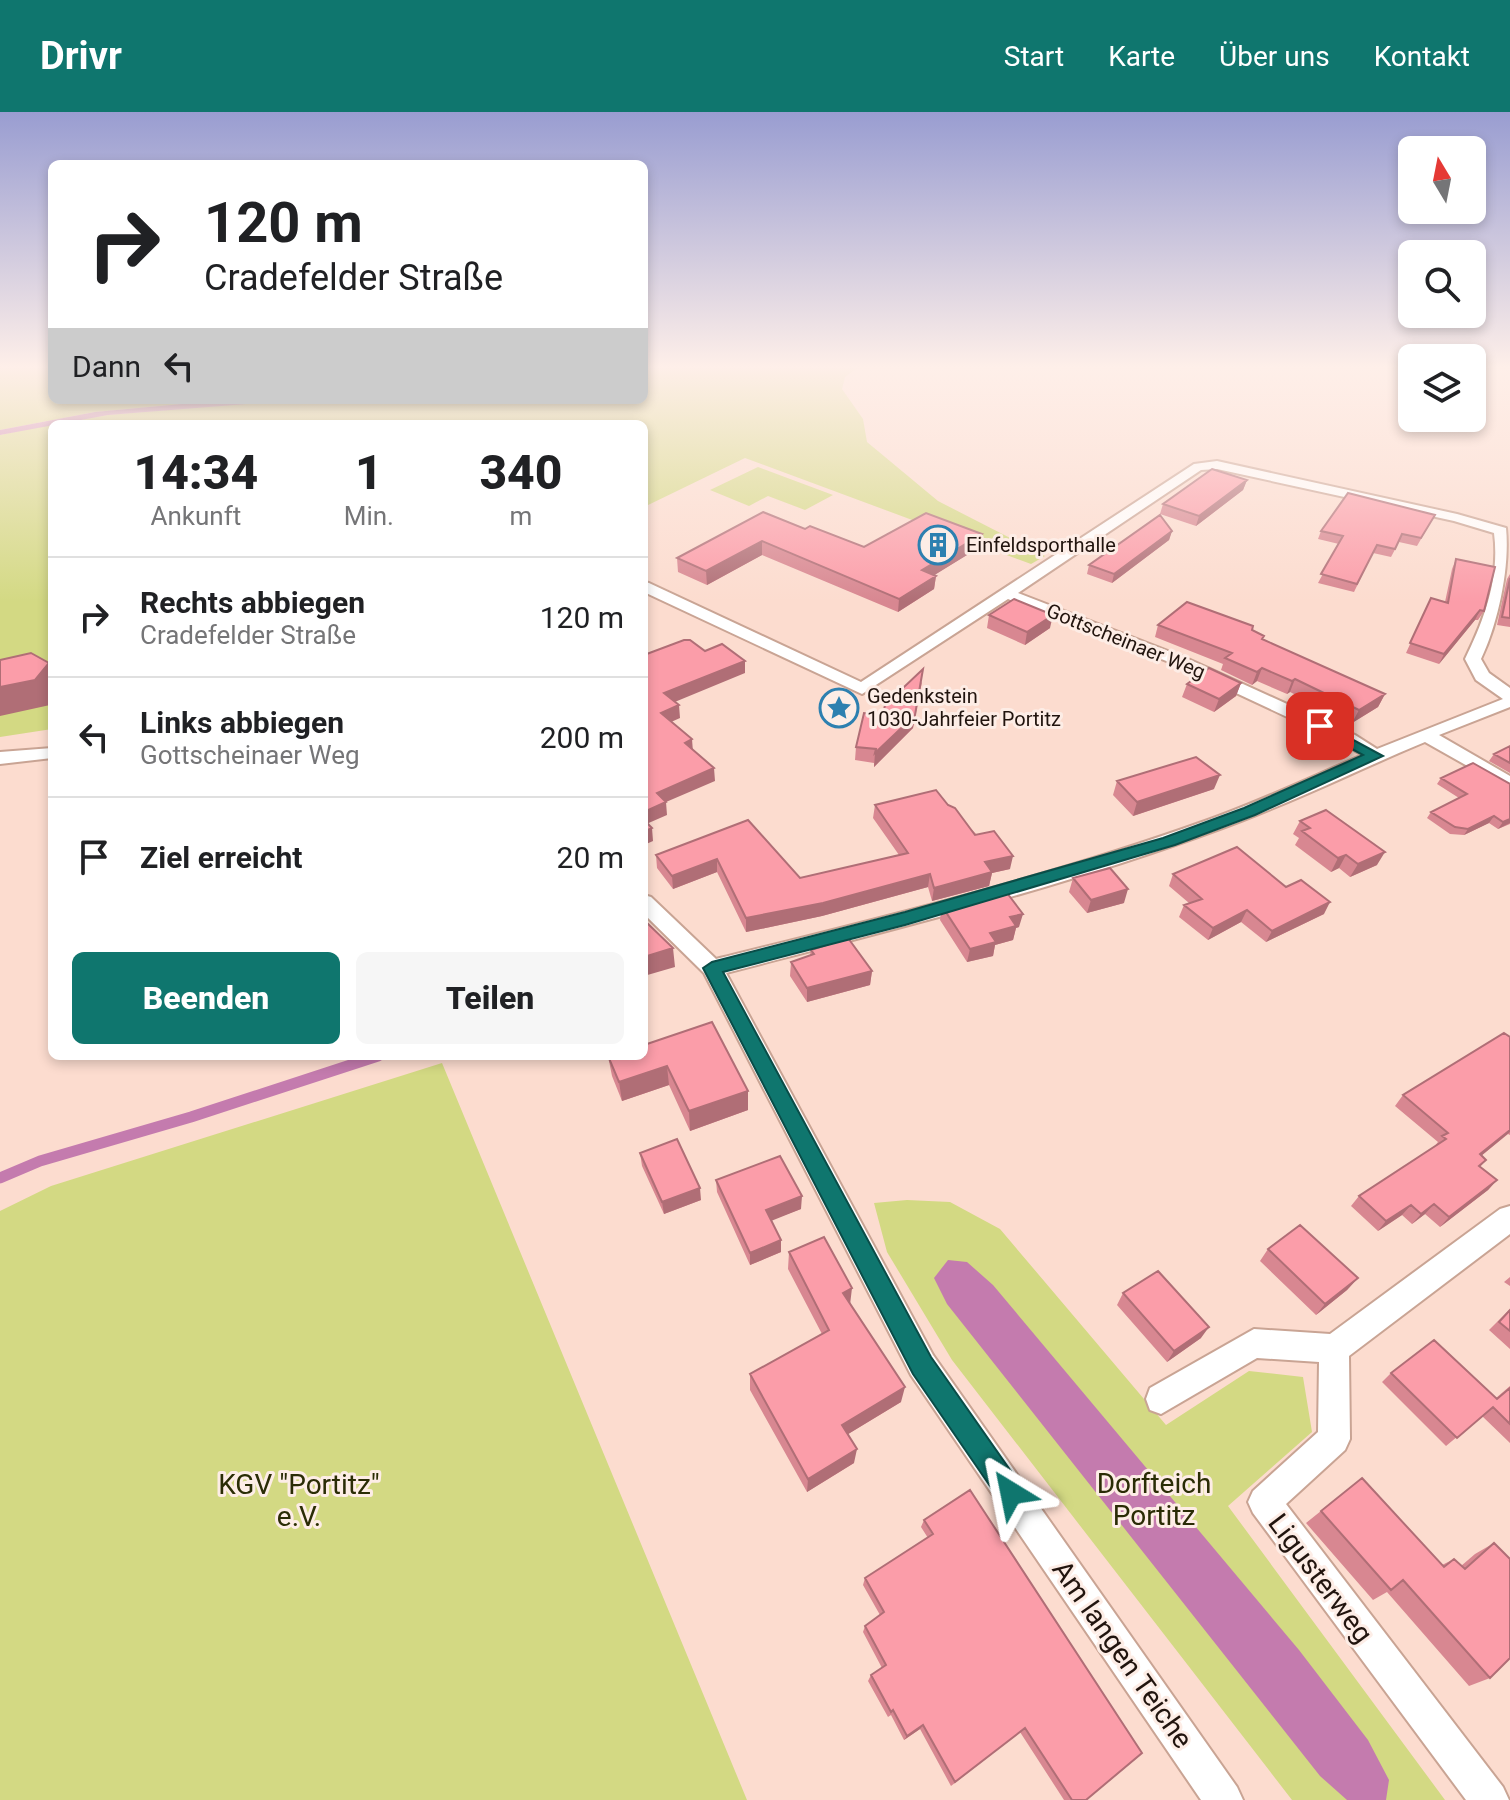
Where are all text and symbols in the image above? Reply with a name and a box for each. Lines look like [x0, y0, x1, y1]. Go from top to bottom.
text: Drivr [40, 34, 122, 78]
text: Start [1004, 40, 1064, 73]
text: Karte [1108, 40, 1175, 73]
text: Über uns [1219, 40, 1330, 73]
text: Kontakt [1374, 40, 1470, 73]
north arrow [1398, 136, 1486, 224]
map controls [1398, 136, 1486, 432]
text: 120 m [204, 190, 363, 256]
icon: right [72, 192, 176, 296]
button: search [1398, 240, 1486, 328]
text: Cradefelder Straße [204, 257, 503, 299]
icon: left [157, 344, 201, 388]
button: layers [1398, 344, 1486, 432]
text: Dann [72, 349, 141, 384]
text: 14:34 [134, 444, 258, 501]
text: 1 [355, 444, 383, 501]
text: 340 [479, 444, 562, 501]
text: Ankunft [150, 501, 241, 531]
text: Min. [344, 501, 394, 531]
text: m [510, 501, 532, 531]
building icon: Einfeldsporthalle [917, 524, 959, 566]
place label: Einfeldsporthalle [966, 533, 1116, 557]
text: Rechts abbiegen [140, 585, 365, 620]
icon: right [72, 595, 116, 639]
street label: Gottscheinaer Weg [1043, 598, 1209, 684]
text: 120 m [540, 600, 624, 635]
text: Cradefelder Straße [140, 620, 356, 650]
place label: Gedenkstein 1030-Jahrfeier Portitz [867, 684, 1061, 731]
place icon: Gedenkstein 1030-Jahrfeier Portitz [818, 687, 860, 729]
pin [1286, 692, 1354, 760]
icon: arrive [1298, 704, 1342, 748]
text: Links abbiegen [140, 705, 344, 740]
icon: left [72, 715, 116, 759]
text: 200 m [540, 720, 624, 755]
text: Gottscheinaer Weg [140, 740, 360, 770]
icon: arrive [72, 835, 116, 879]
text: Ziel erreicht [140, 840, 302, 875]
text: 20 m [557, 840, 624, 875]
button: Beenden [72, 952, 340, 1044]
button: Teilen [356, 952, 624, 1044]
position arrow [969, 1451, 1053, 1535]
park label: Dorfteich Portitz [1097, 1467, 1211, 1532]
park label: KGV "Portitz" e.V. [218, 1468, 380, 1533]
street label: Ligusterweg [1261, 1507, 1380, 1649]
street label: Am langen Teiche [1046, 1554, 1200, 1755]

